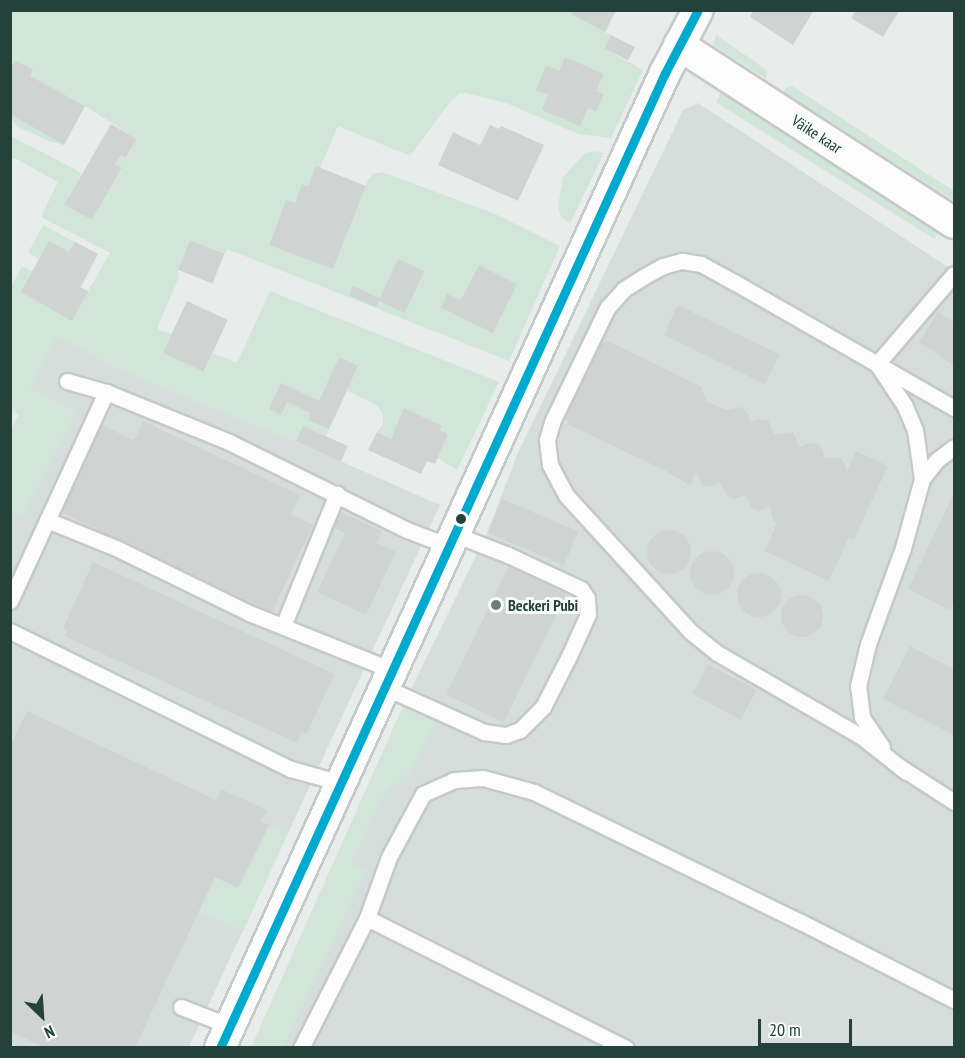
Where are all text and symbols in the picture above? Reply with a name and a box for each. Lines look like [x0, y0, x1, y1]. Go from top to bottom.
street label: Väike kaar [788, 111, 846, 157]
unlabelled marker [455, 513, 467, 525]
place label: Beckeri Pubi [508, 595, 578, 615]
marker: Beckeri Pubi [489, 598, 503, 612]
north arrow [12, 986, 72, 1046]
scale bar [761, 1007, 856, 1045]
text: 20 m [769, 1018, 801, 1041]
text: N [41, 1021, 58, 1043]

